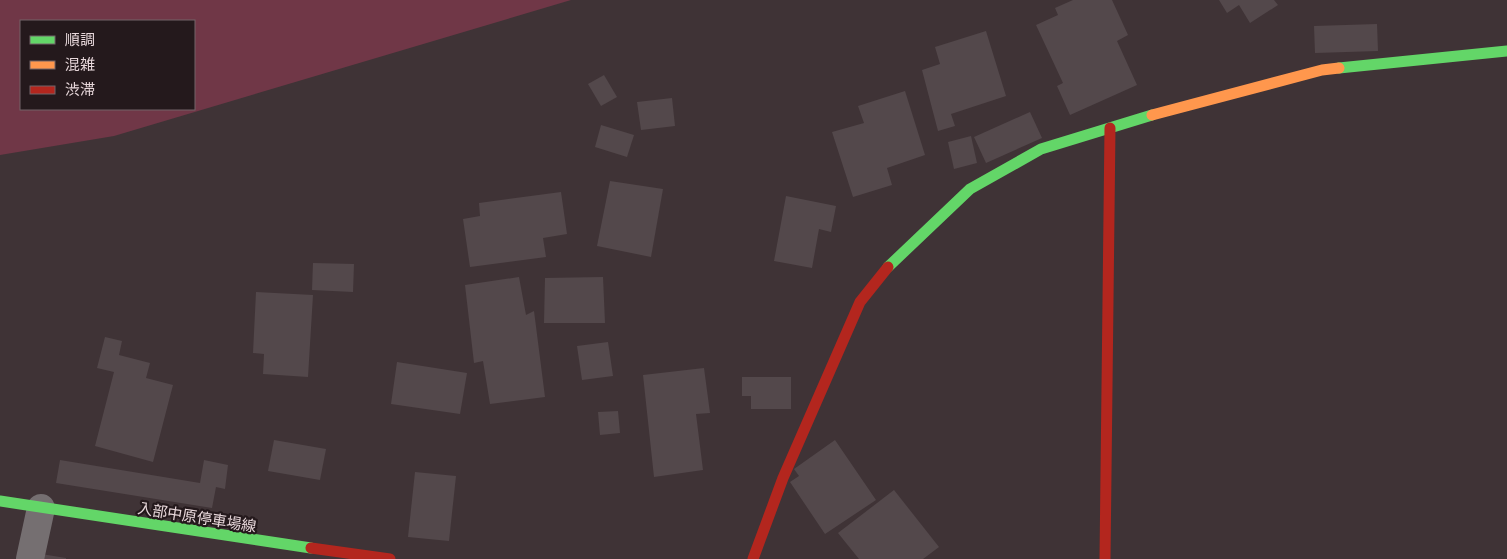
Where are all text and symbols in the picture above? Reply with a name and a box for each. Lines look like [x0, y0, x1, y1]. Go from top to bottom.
legend [20, 20, 195, 110]
text: 順調 [65, 29, 95, 50]
text: 混雑 [65, 54, 95, 75]
text: 渋滞 [65, 79, 95, 100]
street label: 入部中原停車場線 [136, 497, 258, 537]

